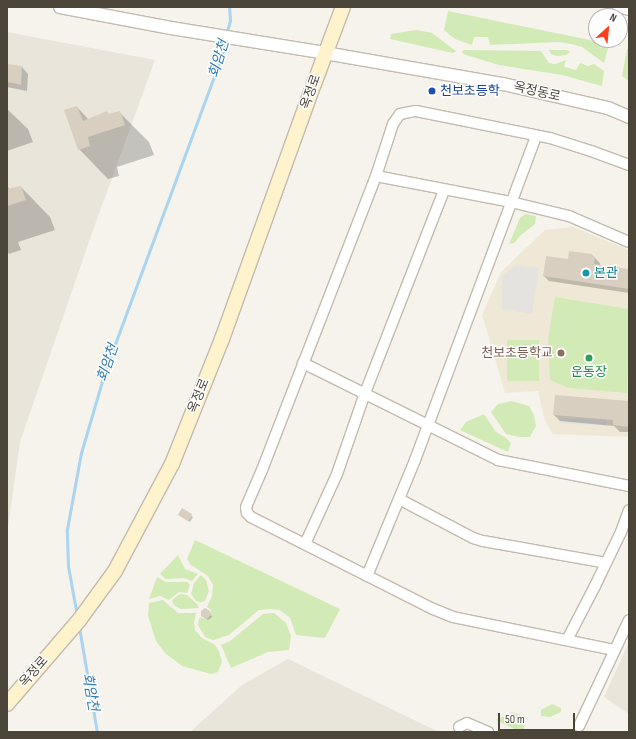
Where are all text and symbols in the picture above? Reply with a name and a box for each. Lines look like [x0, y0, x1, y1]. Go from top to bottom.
north arrow [588, 8, 628, 48]
text: N [608, 11, 619, 25]
water label: 회암천 [205, 38, 233, 80]
street label: 옥정로 [298, 72, 324, 112]
street label: 옥정동로 [512, 79, 562, 105]
place label: 천보초등학 [440, 83, 500, 99]
marker: 천보초등학 [427, 86, 437, 96]
place label: 본관 [594, 265, 618, 281]
marker: 본관 [581, 268, 591, 278]
water label: 회암천 [94, 342, 122, 384]
place label: 천보초등학교 [481, 345, 553, 361]
marker: 천보초등학교 [556, 348, 566, 358]
marker: 운동장 [584, 353, 594, 363]
place label: 운동장 [571, 364, 607, 380]
street label: 옥정로 [185, 376, 213, 416]
street label: 옥정로 [16, 653, 52, 691]
water label: 회암천 [78, 672, 102, 712]
scale bar [500, 705, 577, 731]
text: 50 m [505, 712, 525, 727]

